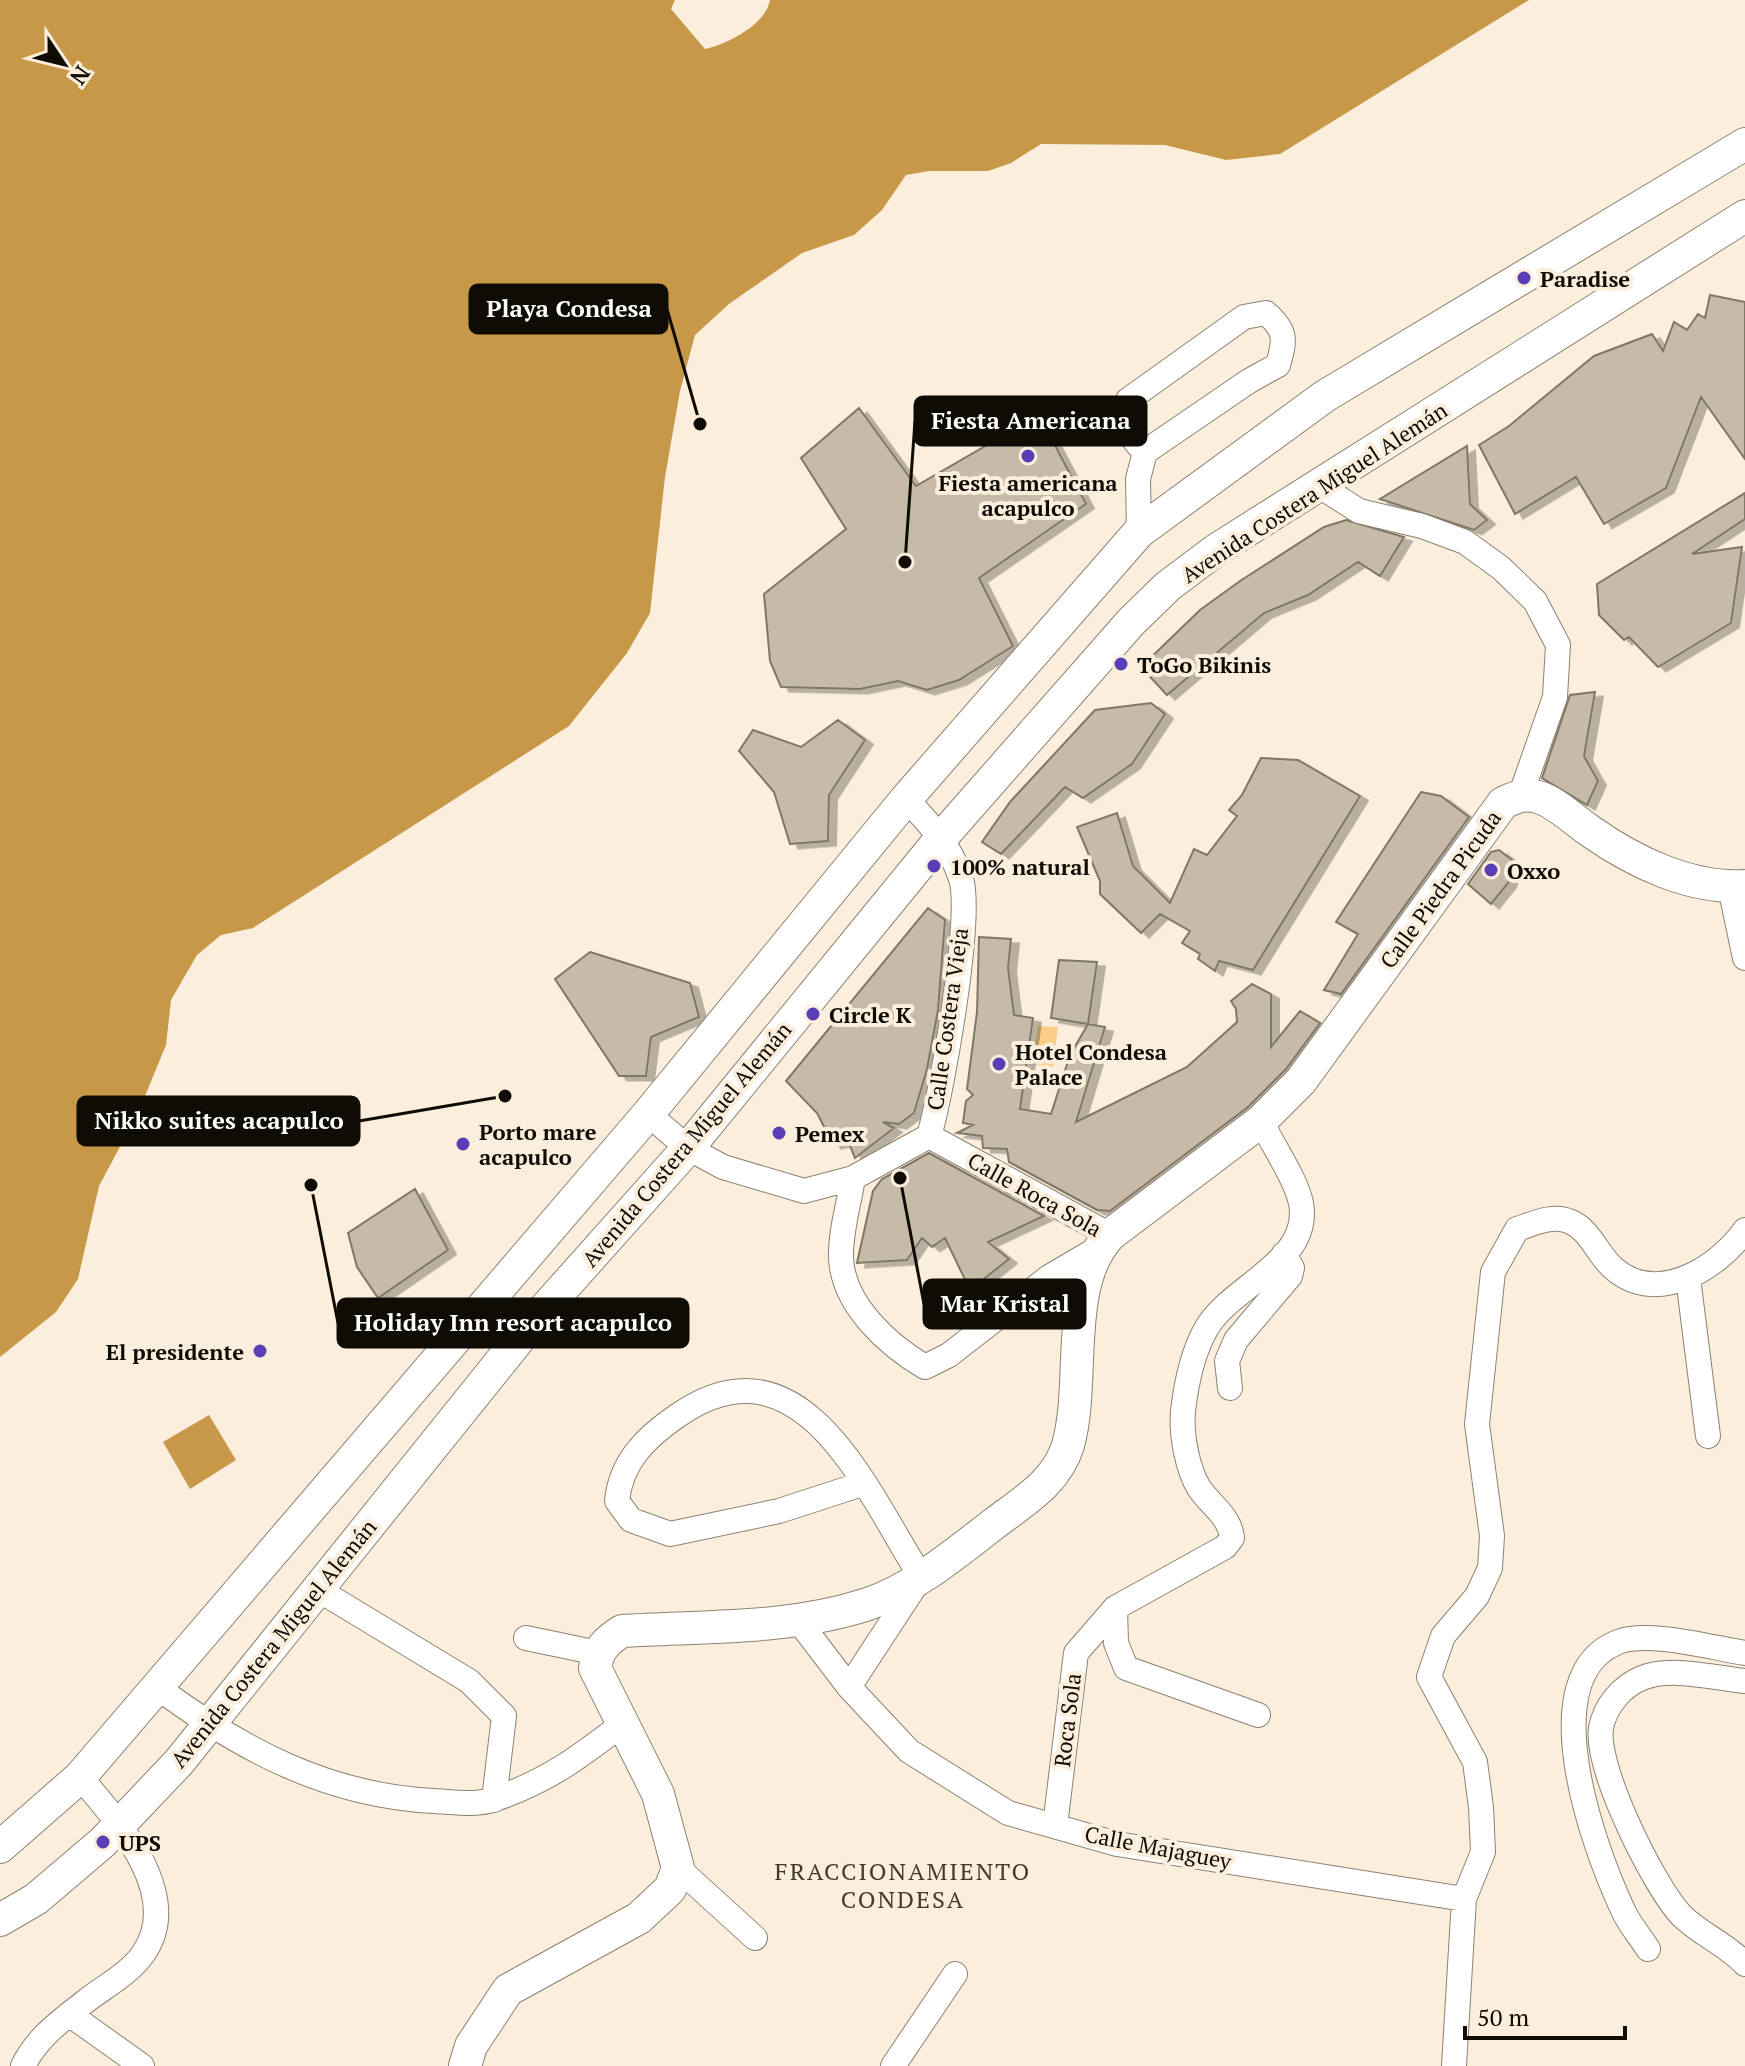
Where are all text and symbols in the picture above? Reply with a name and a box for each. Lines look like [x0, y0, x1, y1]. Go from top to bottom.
north arrow [24, 24, 104, 104]
text: N [64, 61, 97, 91]
place label: Paradise [1540, 264, 1630, 293]
marker: Paradise [1515, 269, 1533, 287]
callout: Playa Condesa [470, 285, 667, 333]
text: Playa Condesa [486, 292, 652, 324]
street label: Avenida Costera Miguel Alemán [1175, 395, 1453, 589]
callout: Fiesta Americana [915, 397, 1146, 445]
text: Fiesta Americana [931, 404, 1131, 436]
marker: Fiesta americana acapulco [1019, 447, 1037, 465]
place label: Fiesta americana acapulco [938, 468, 1118, 522]
place label: ToGo Bikinis [1137, 650, 1271, 679]
marker: ToGo Bikinis [1112, 655, 1130, 673]
street label: Calle Piedra Picuda [1373, 804, 1507, 974]
place label: 100% natural [950, 852, 1090, 881]
place label: Oxxo [1507, 856, 1560, 885]
marker: 100% natural [925, 857, 943, 875]
marker: Oxxo [1482, 861, 1500, 879]
street label: Calle Costera Vieja [920, 926, 974, 1112]
place label: Circle K [829, 1000, 912, 1029]
marker: Circle K [804, 1005, 822, 1023]
street label: Avenida Costera Miguel Alemán [575, 1015, 797, 1273]
place label: Hotel Condesa Palace [1015, 1037, 1167, 1091]
marker: Hotel Condesa Palace [990, 1055, 1008, 1073]
callout: Nikko suites acapulco [78, 1097, 359, 1145]
text: Nikko suites acapulco [94, 1104, 344, 1136]
place label: Porto mare acapulco [479, 1117, 597, 1171]
place label: Pemex [795, 1119, 865, 1148]
marker: Pemex [770, 1124, 788, 1142]
marker: Porto mare acapulco [454, 1135, 472, 1153]
street label: Calle Roca Sola [963, 1145, 1107, 1243]
callout: Mar Kristal [924, 1280, 1085, 1328]
text: Mar Kristal [940, 1287, 1070, 1319]
callout: Holiday Inn resort acapulco [338, 1299, 688, 1347]
text: Holiday Inn resort acapulco [354, 1306, 672, 1338]
place label: El presidente [106, 1337, 244, 1366]
marker: El presidente [251, 1342, 269, 1360]
street label: Avenida Costera Miguel Alemán [164, 1513, 382, 1773]
street label: Roca Sola [1047, 1671, 1087, 1769]
street label: Calle Majaguey [1082, 1819, 1235, 1876]
place label: UPS [119, 1828, 161, 1857]
marker: UPS [94, 1833, 112, 1851]
district label: FRACCIONAMIENTO CONDESA [775, 1855, 1031, 1915]
scale bar [1465, 1990, 1625, 2040]
text: 50 m [1477, 2001, 1529, 2033]

